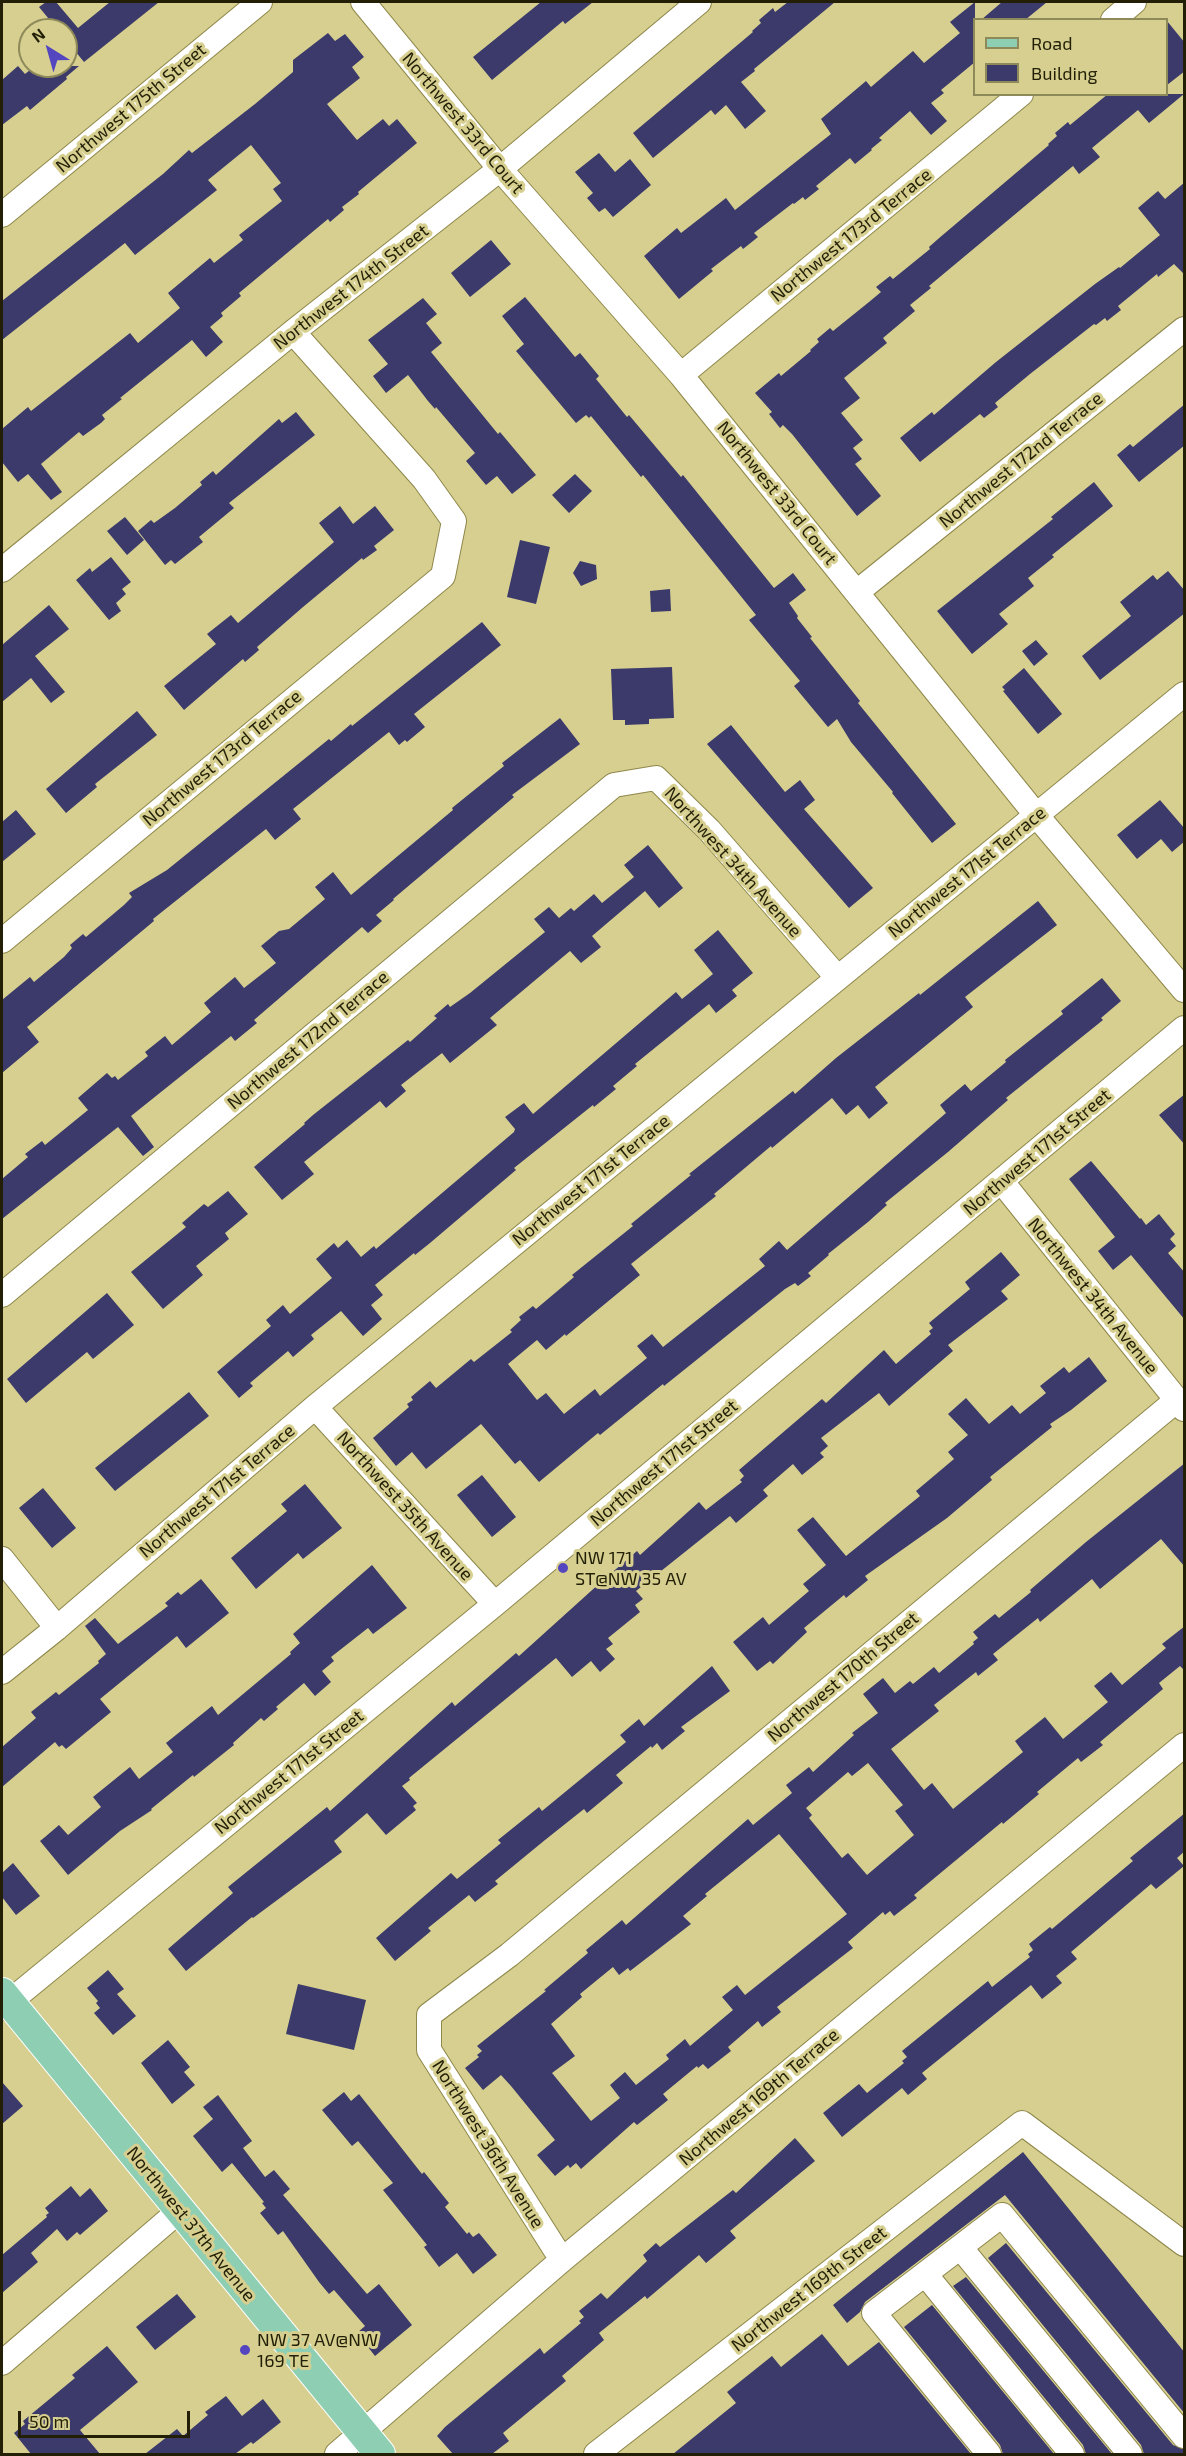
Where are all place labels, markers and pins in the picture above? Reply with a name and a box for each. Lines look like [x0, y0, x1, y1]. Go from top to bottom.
place label: NW 171 ST@NW 35 AV [575, 1547, 687, 1590]
marker: NW 171 ST@NW 35 AV [556, 1561, 570, 1575]
place label: NW 37 AV@NW 169 TE [257, 2329, 378, 2372]
marker: NW 37 AV@NW 169 TE [238, 2343, 252, 2357]

